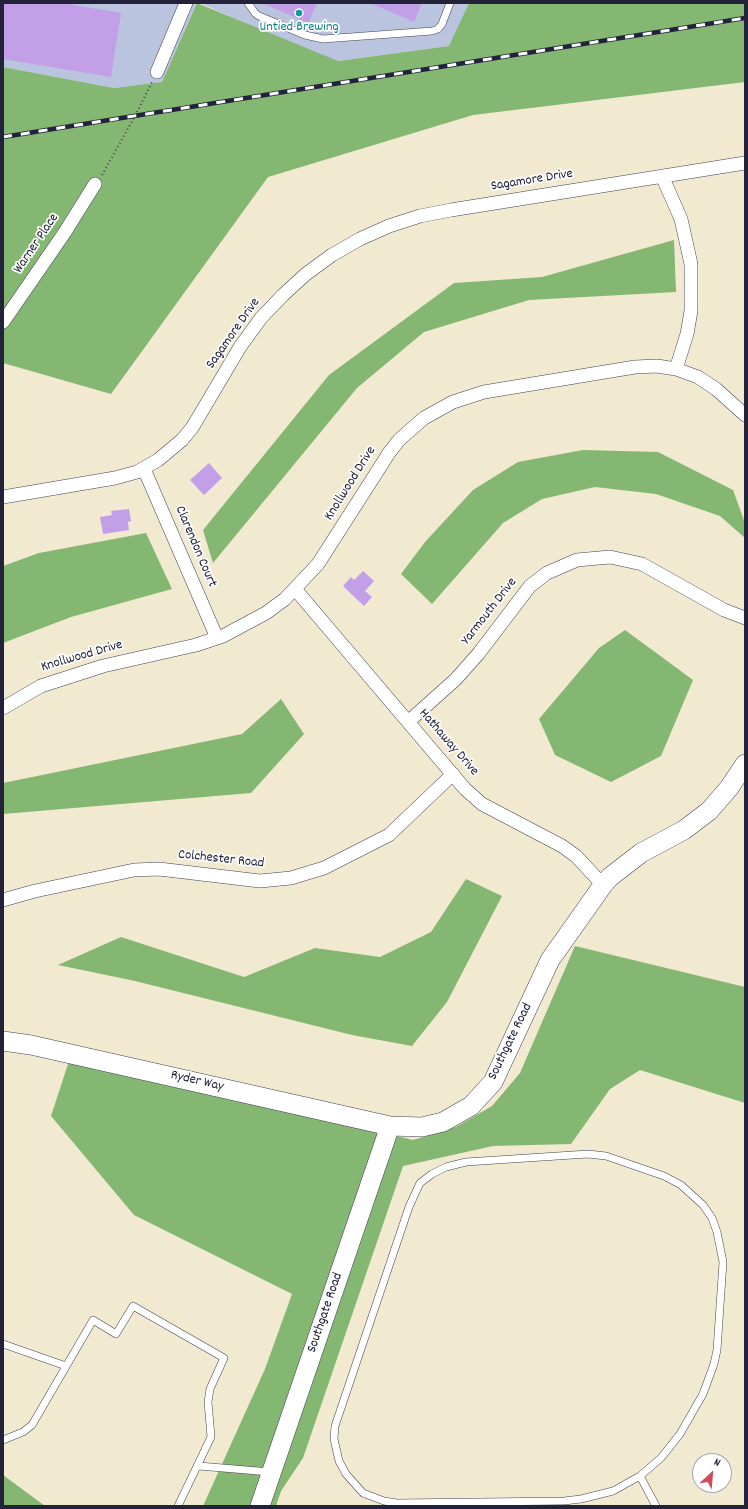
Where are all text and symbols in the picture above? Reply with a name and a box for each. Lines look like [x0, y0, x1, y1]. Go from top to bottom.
marker: Untied Brewing [294, 8, 304, 18]
place label: Untied Brewing [259, 20, 339, 36]
street label: Sagamore Drive [490, 166, 574, 196]
street label: Warner Place [11, 211, 63, 277]
street label: Sagamore Drive [203, 295, 265, 373]
street label: Knollwood Drive [322, 444, 380, 524]
street label: Clarendon Court [170, 504, 220, 590]
street label: Yarmouth Drive [459, 575, 521, 649]
street label: Knollwood Drive [39, 637, 125, 677]
street label: Hathaway Drive [414, 706, 482, 780]
street label: Colchester Road [177, 847, 265, 873]
street label: Southgate Road [485, 1001, 537, 1083]
street label: Ryder Way [169, 1068, 225, 1096]
street label: Southgate Road [304, 1271, 348, 1355]
north arrow [692, 1453, 732, 1493]
text: N [711, 1455, 723, 1471]

